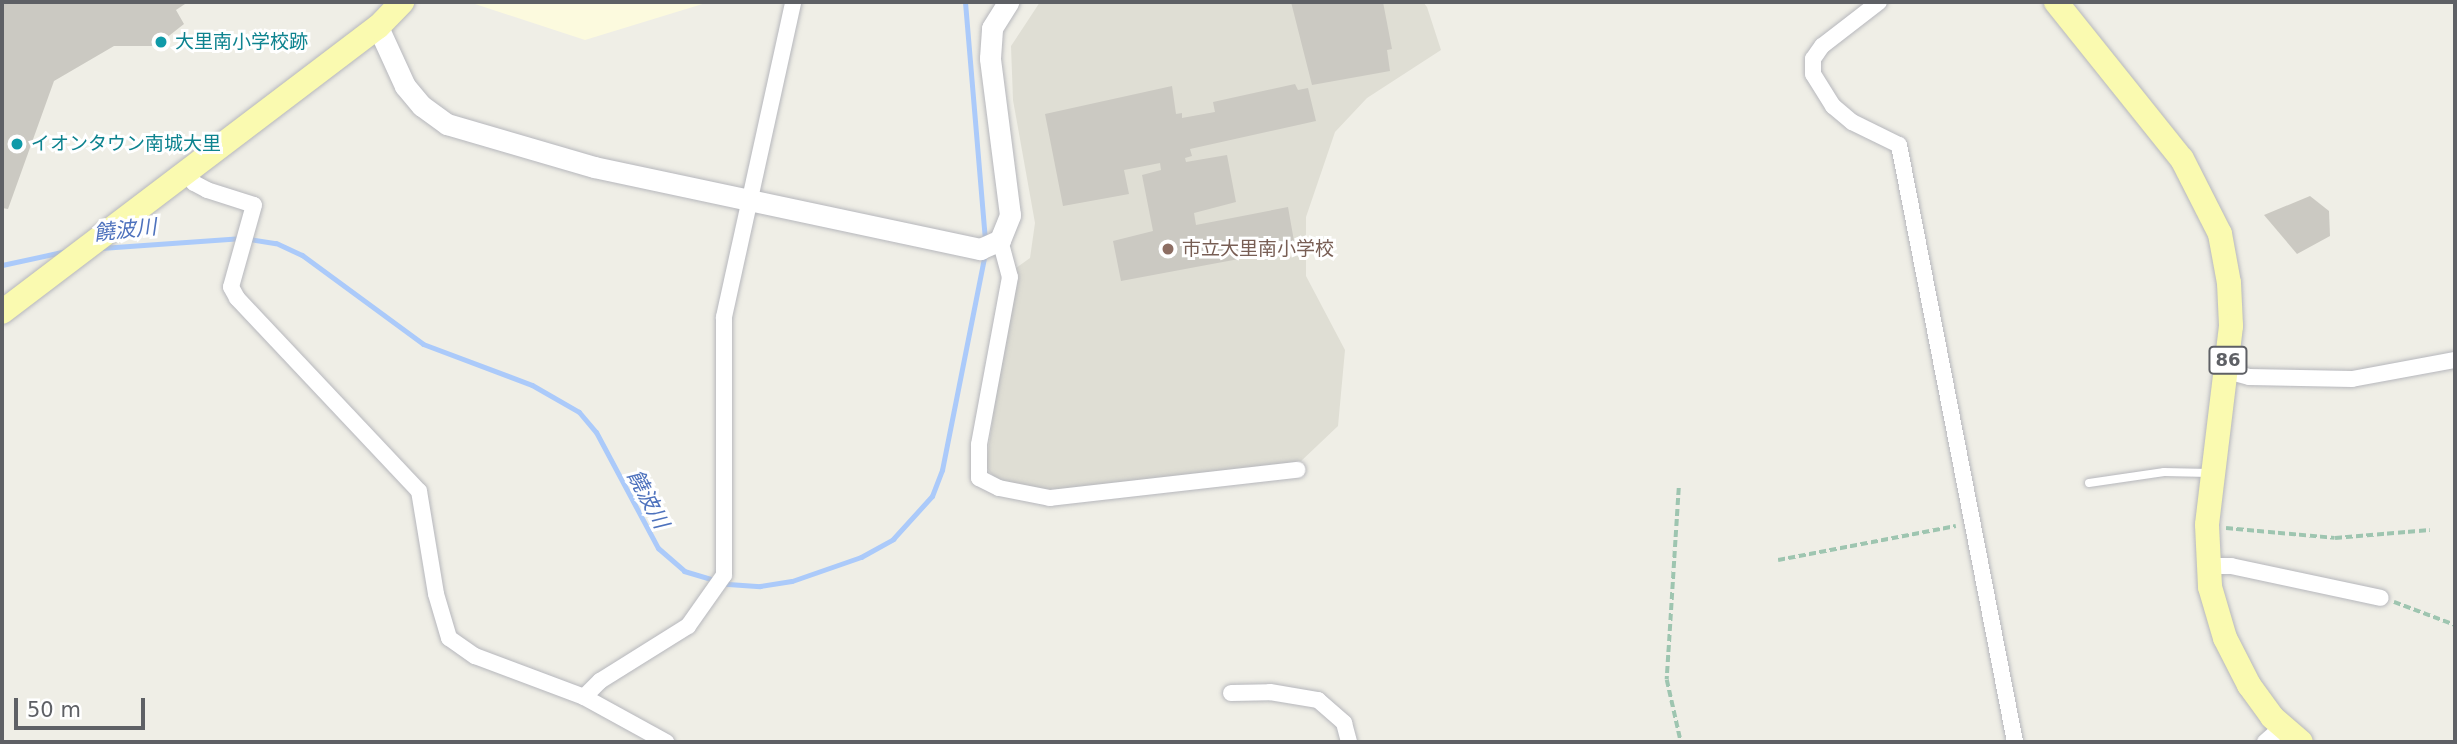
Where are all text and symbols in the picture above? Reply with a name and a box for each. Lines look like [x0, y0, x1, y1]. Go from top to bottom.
place label: 大里南小学校跡 [175, 31, 308, 53]
marker: 大里南小学校跡 [153, 34, 169, 50]
place label: イオンタウン南城大里 [31, 133, 221, 155]
marker: イオンタウン南城大里 [9, 136, 25, 152]
water label: 饒波川 [92, 214, 158, 246]
place label: 市立大里南小学校 [1182, 238, 1334, 260]
marker: 市立大里南小学校 [1160, 241, 1176, 257]
road number: 86 [2207, 346, 2249, 374]
water label: 饒波川 [622, 465, 674, 533]
scale bar [18, 684, 149, 728]
text: 50 m [27, 698, 81, 722]

